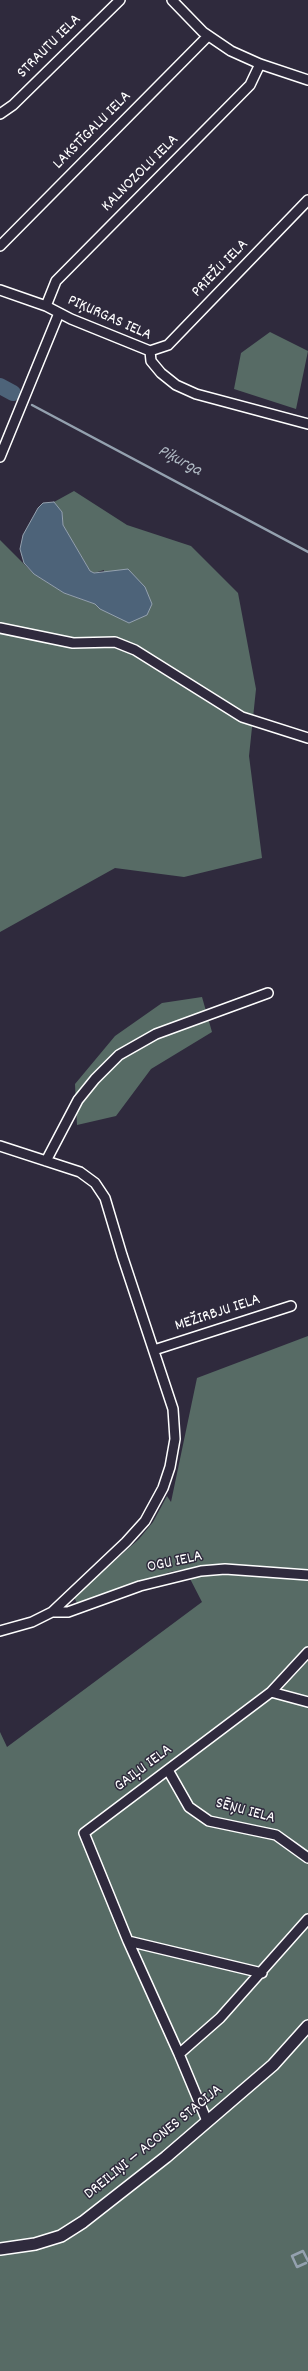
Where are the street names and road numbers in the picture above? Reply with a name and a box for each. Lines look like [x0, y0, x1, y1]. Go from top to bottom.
street label: STRAUTU IELA [14, 11, 86, 83]
street label: LAKSTĪGALU IELA [50, 88, 136, 174]
street label: KALNOZOLU IELA [98, 131, 184, 217]
street label: PRIEŽU IELA [189, 236, 253, 302]
street label: PIĶURGAS IELA [64, 292, 154, 346]
street label: MEŽIRBJU IELA [173, 1291, 263, 1337]
street label: OGU IELA [146, 1548, 204, 1578]
street label: GAIĻU IELA [111, 1741, 177, 1797]
street label: SĒŅU IELA [213, 1795, 277, 1829]
street label: DREILIŅI — ACONES STACIJA [81, 2081, 227, 2205]

